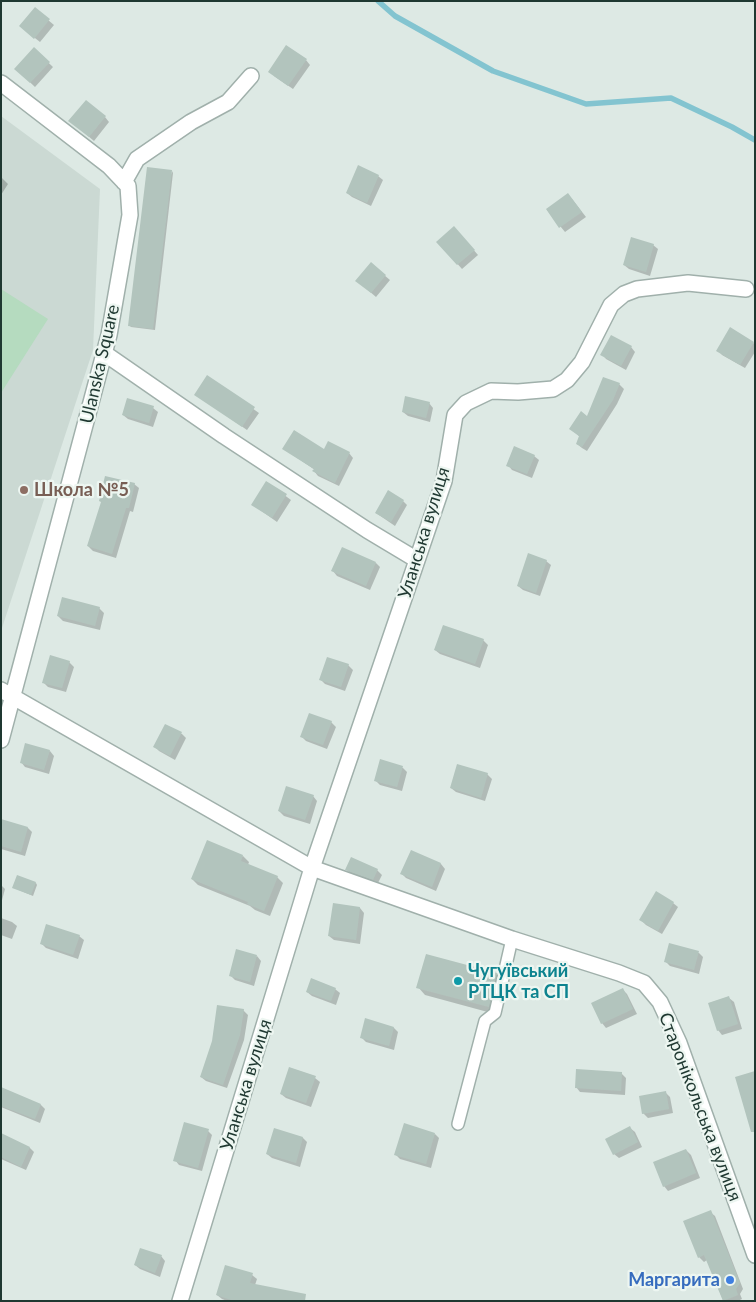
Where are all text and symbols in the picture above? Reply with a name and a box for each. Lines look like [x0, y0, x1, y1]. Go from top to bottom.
street label: Ulanska Square [76, 303, 124, 425]
street label: Уланська вулиця [394, 465, 454, 601]
place label: Школа №5 [34, 479, 129, 501]
marker: Школа №5 [18, 484, 30, 496]
place label: Чугуївський РТЦК та СП [468, 960, 569, 1002]
marker: Чугуївський РТЦК та СП [452, 975, 464, 987]
street label: Старонікольська вулиця [654, 1010, 746, 1204]
street label: Уланська вулиця [216, 1017, 276, 1153]
place label: Маргарита [628, 1269, 720, 1291]
marker: Маргарита [724, 1274, 736, 1286]

